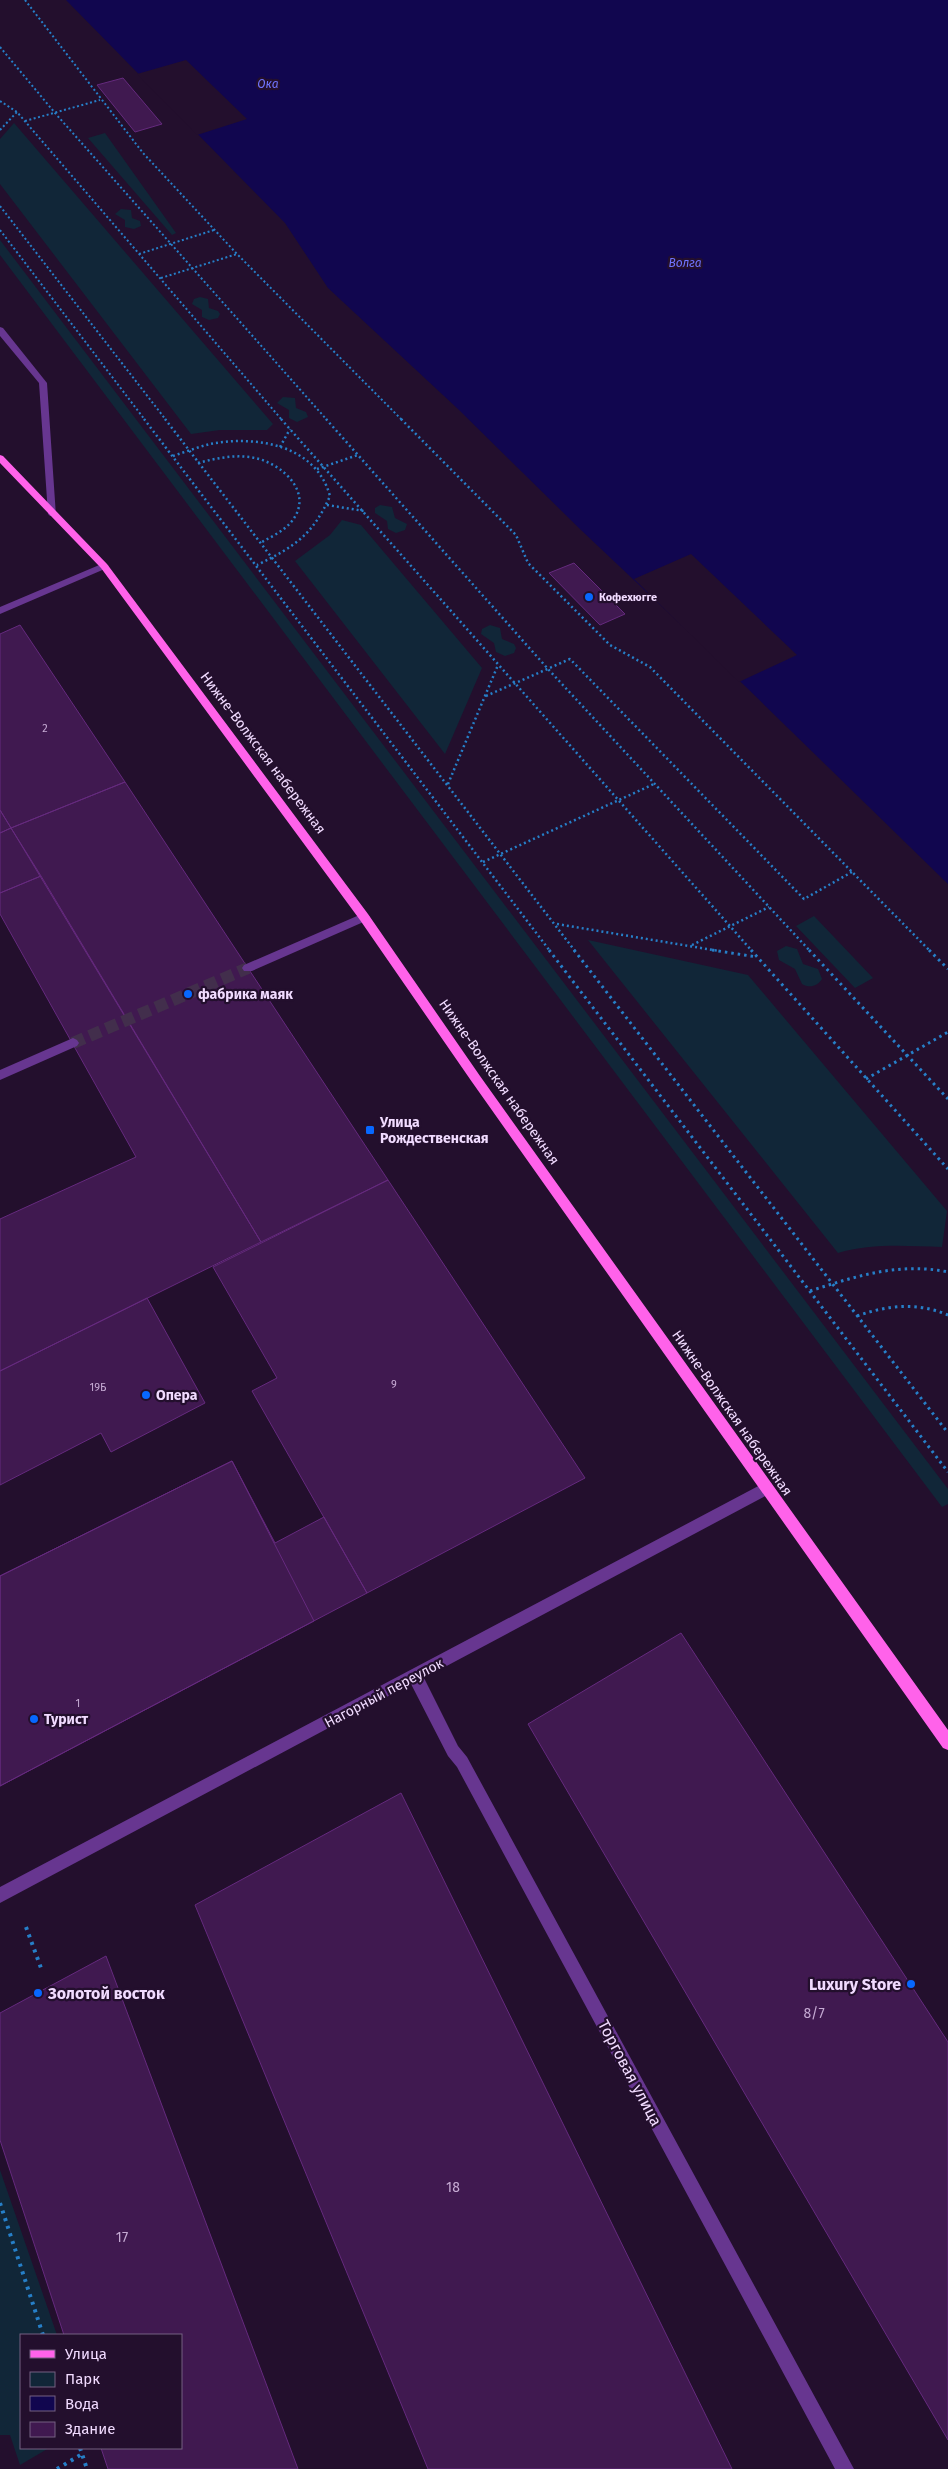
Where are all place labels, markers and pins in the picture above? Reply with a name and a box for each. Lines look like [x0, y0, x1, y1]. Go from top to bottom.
marker: Кофехюгге [583, 591, 595, 603]
place label: Кофехюгге [599, 591, 657, 604]
place label: фабрика маяк [198, 986, 293, 1003]
marker: фабрика маяк [182, 988, 194, 1000]
place label: Улица Рождественская [379, 1114, 489, 1147]
marker: Улица Рождественская [364, 1124, 376, 1136]
place label: Опера [156, 1387, 198, 1404]
marker: Опера [140, 1389, 152, 1401]
place label: Турист [44, 1711, 89, 1728]
marker: Турист [28, 1713, 40, 1725]
place label: Luxury Store [809, 1975, 901, 1994]
marker: Luxury Store [905, 1978, 917, 1990]
place label: Золотой восток [47, 1984, 165, 2003]
marker: Золотой восток [32, 1987, 44, 1999]

